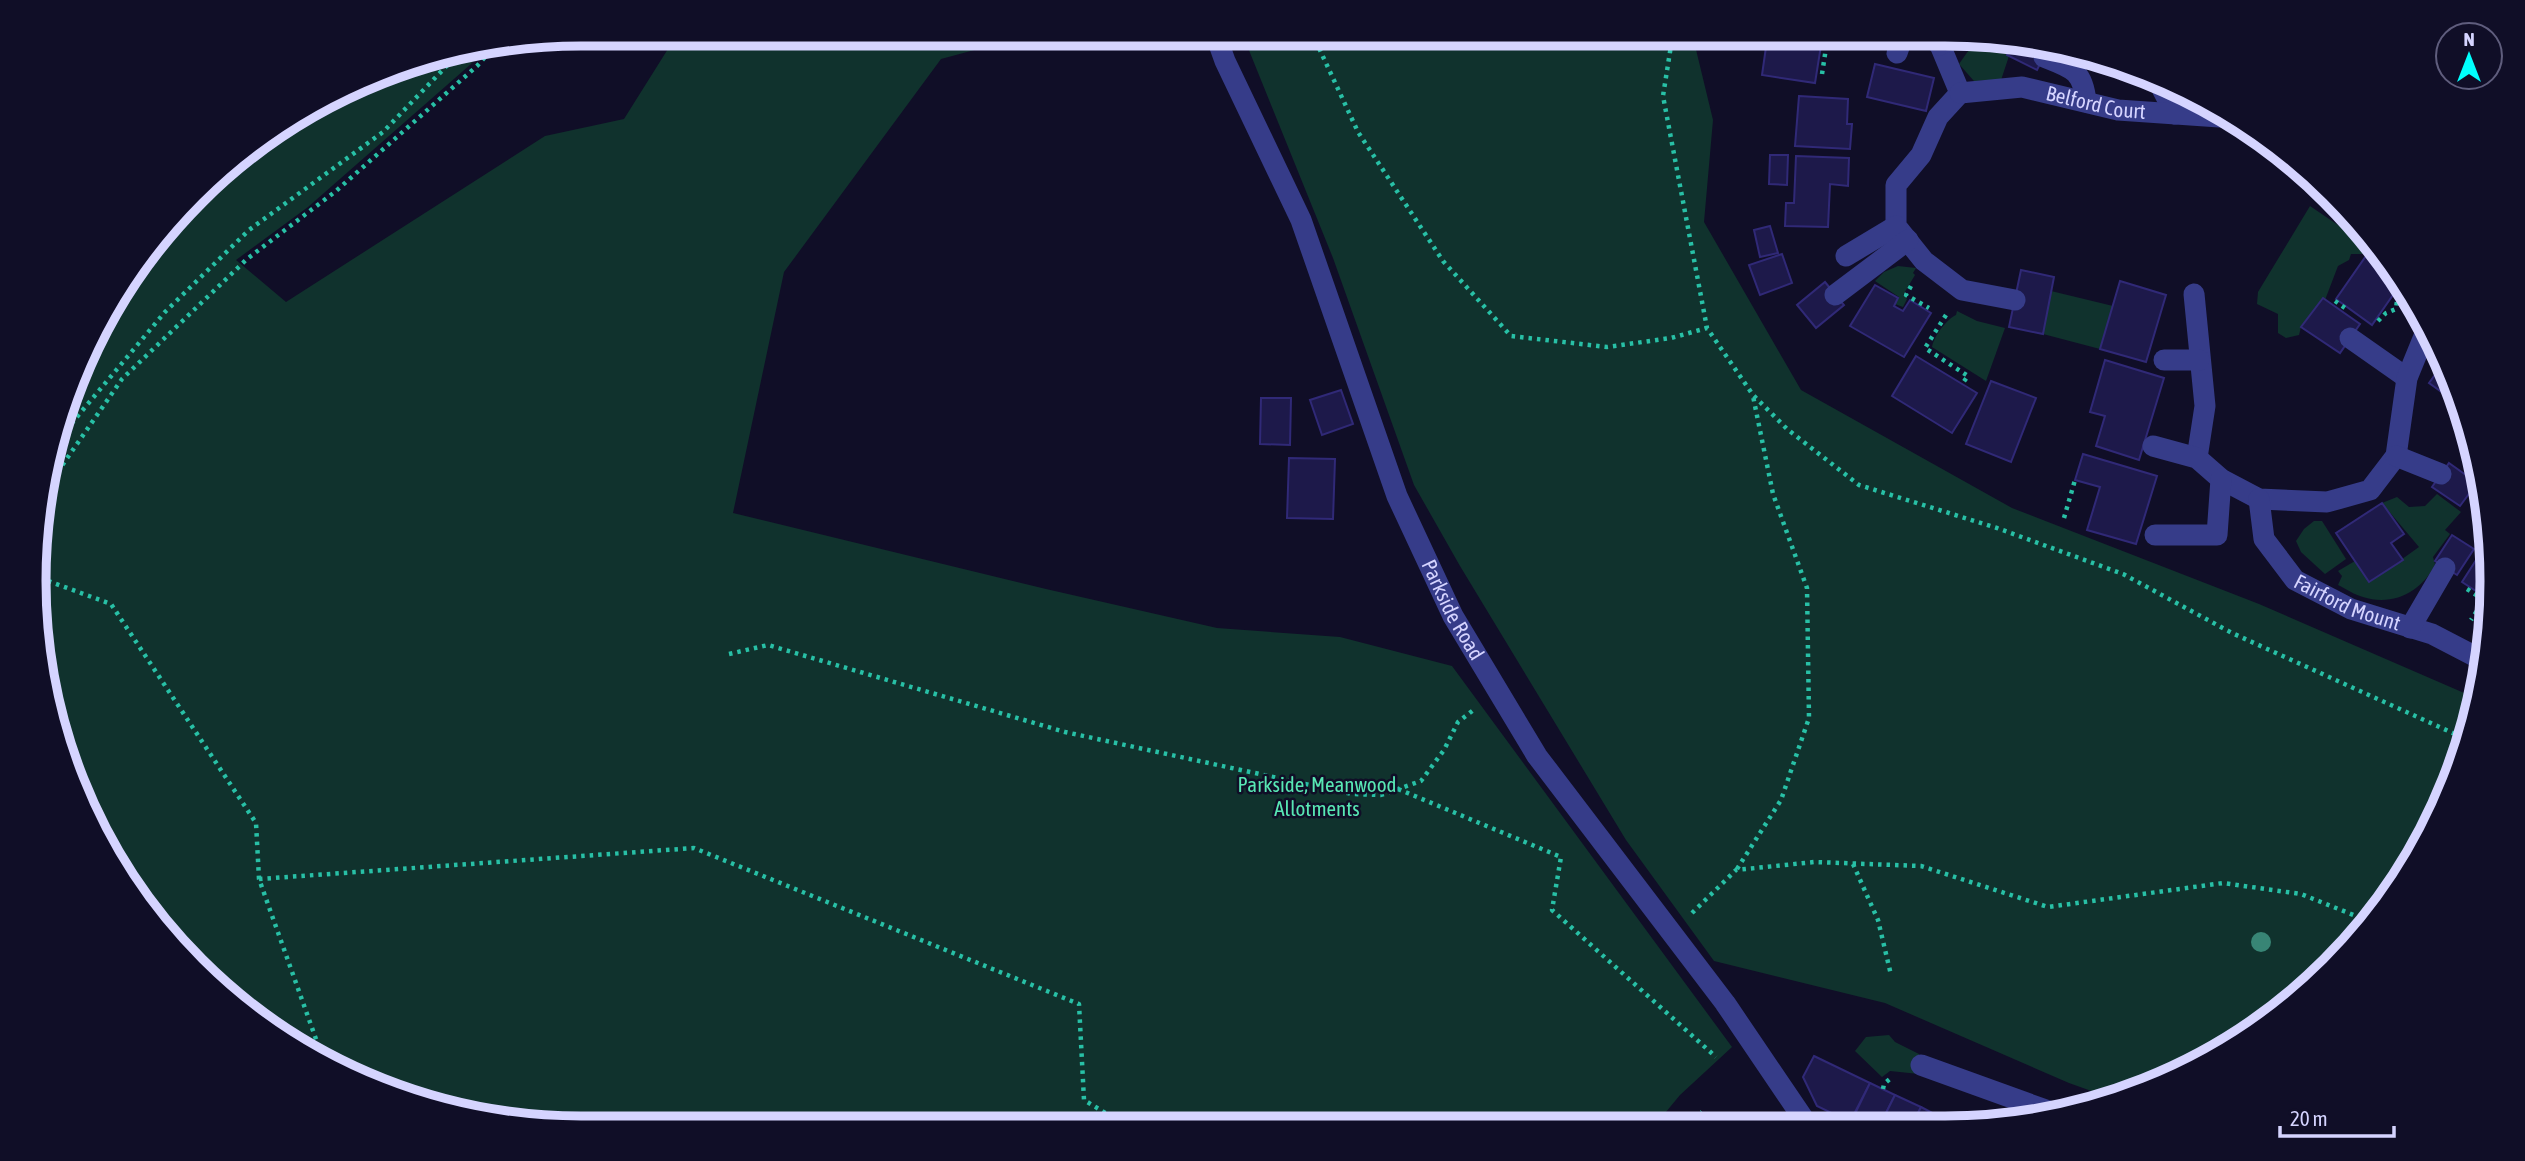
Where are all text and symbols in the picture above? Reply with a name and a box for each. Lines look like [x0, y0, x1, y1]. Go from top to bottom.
north arrow [2434, 21, 2504, 91]
text: N [2463, 28, 2475, 50]
street label: Belford Court [2044, 80, 2147, 123]
street label: Parkside Road [1417, 556, 1490, 664]
street label: Fairford Mount [2290, 569, 2404, 635]
park label: Parkside, Meanwood Allotments [1238, 772, 1397, 820]
scale bar [2280, 1094, 2394, 1138]
text: 20 m [2290, 1106, 2328, 1130]

